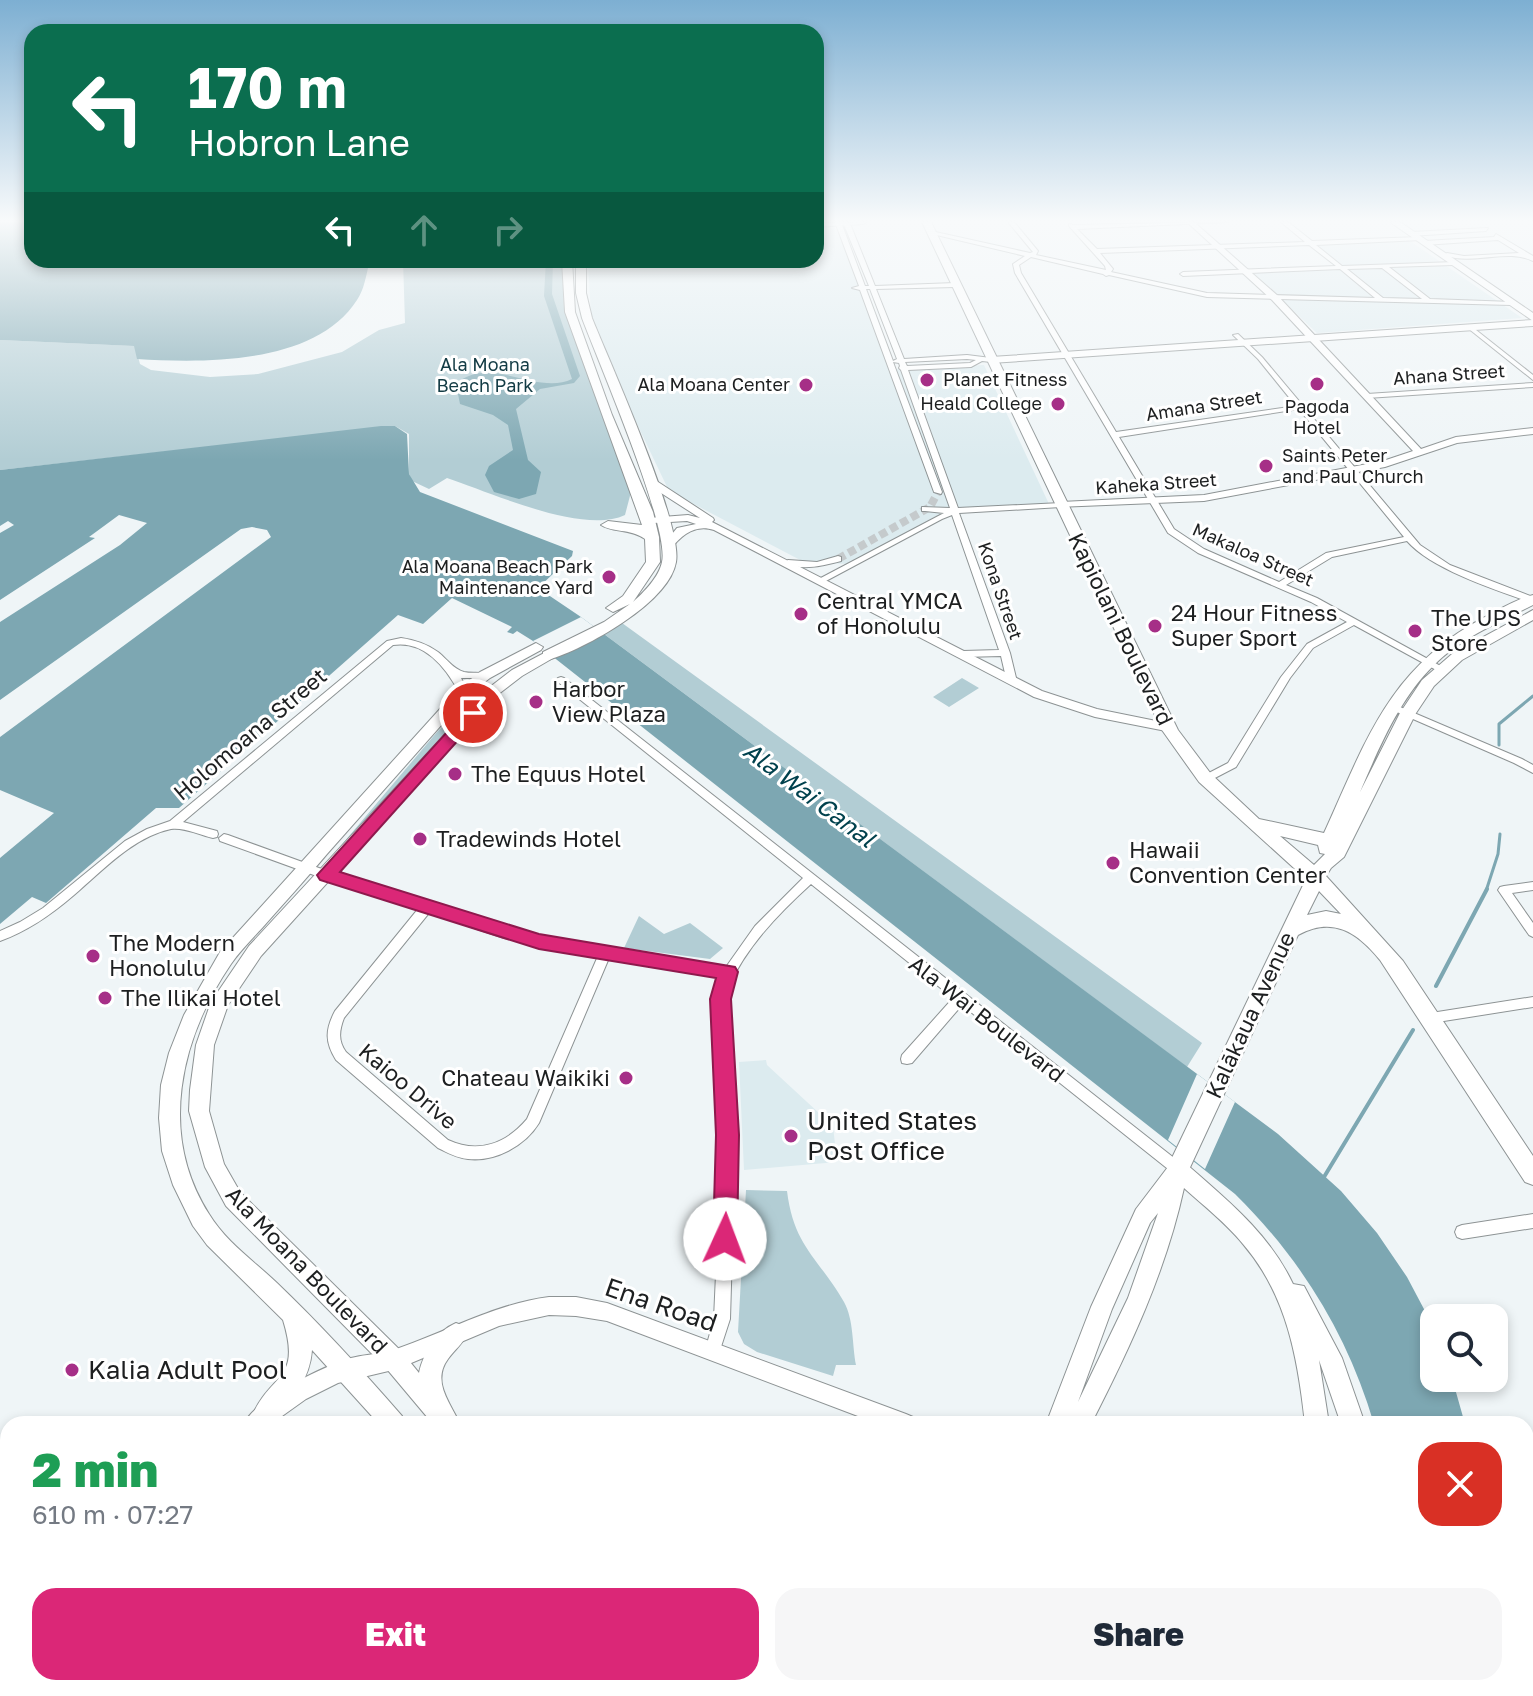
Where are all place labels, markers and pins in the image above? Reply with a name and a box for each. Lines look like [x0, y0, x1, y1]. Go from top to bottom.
place label: Planet Fitness [943, 368, 1067, 390]
marker: Planet Fitness [918, 371, 936, 389]
place label: Ala Moana Center [637, 373, 790, 395]
marker: Pagoda Hotel [1308, 375, 1326, 393]
marker: Ala Moana Center [797, 376, 815, 394]
place label: Heald College [920, 392, 1042, 414]
marker: Heald College [1049, 395, 1067, 413]
place label: Pagoda Hotel [1285, 395, 1349, 438]
place label: Saints Peter and Paul Church [1282, 444, 1424, 487]
marker: Saints Peter and Paul Church [1257, 457, 1275, 475]
place label: Ala Moana Beach Park Maintenance Yard [402, 555, 593, 598]
marker: Ala Moana Beach Park Maintenance Yard [600, 568, 618, 586]
place label: Central YMCA of Honolulu [817, 587, 963, 639]
place label: 24 Hour Fitness Super Sport [1171, 599, 1337, 651]
place label: The UPS Store [1431, 604, 1521, 656]
marker: Central YMCA of Honolulu [792, 605, 810, 623]
marker: 24 Hour Fitness Super Sport [1146, 617, 1164, 635]
marker: The UPS Store [1406, 622, 1424, 640]
place label: Harbor View Plaza [552, 675, 666, 727]
pin [439, 679, 507, 747]
marker: Harbor View Plaza [527, 693, 545, 711]
place label: The Equus Hotel [471, 760, 645, 787]
marker: The Equus Hotel [446, 765, 464, 783]
place label: Tradewinds Hotel [436, 825, 621, 852]
marker: Tradewinds Hotel [411, 830, 429, 848]
place label: Hawaii Convention Center [1129, 836, 1327, 888]
marker: Hawaii Convention Center [1104, 854, 1122, 872]
place label: The Modern Honolulu [109, 929, 235, 981]
marker: The Modern Honolulu [84, 947, 102, 965]
place label: The Ilikai Hotel [121, 984, 281, 1011]
marker: The Ilikai Hotel [96, 989, 114, 1007]
place label: Chateau Waikiki [441, 1064, 610, 1091]
marker: Chateau Waikiki [617, 1069, 635, 1087]
place label: United States Post Office [807, 1105, 977, 1166]
marker: United States Post Office [782, 1127, 800, 1145]
place label: Kalia Adult Pool [88, 1354, 287, 1385]
marker: Kalia Adult Pool [63, 1361, 81, 1379]

